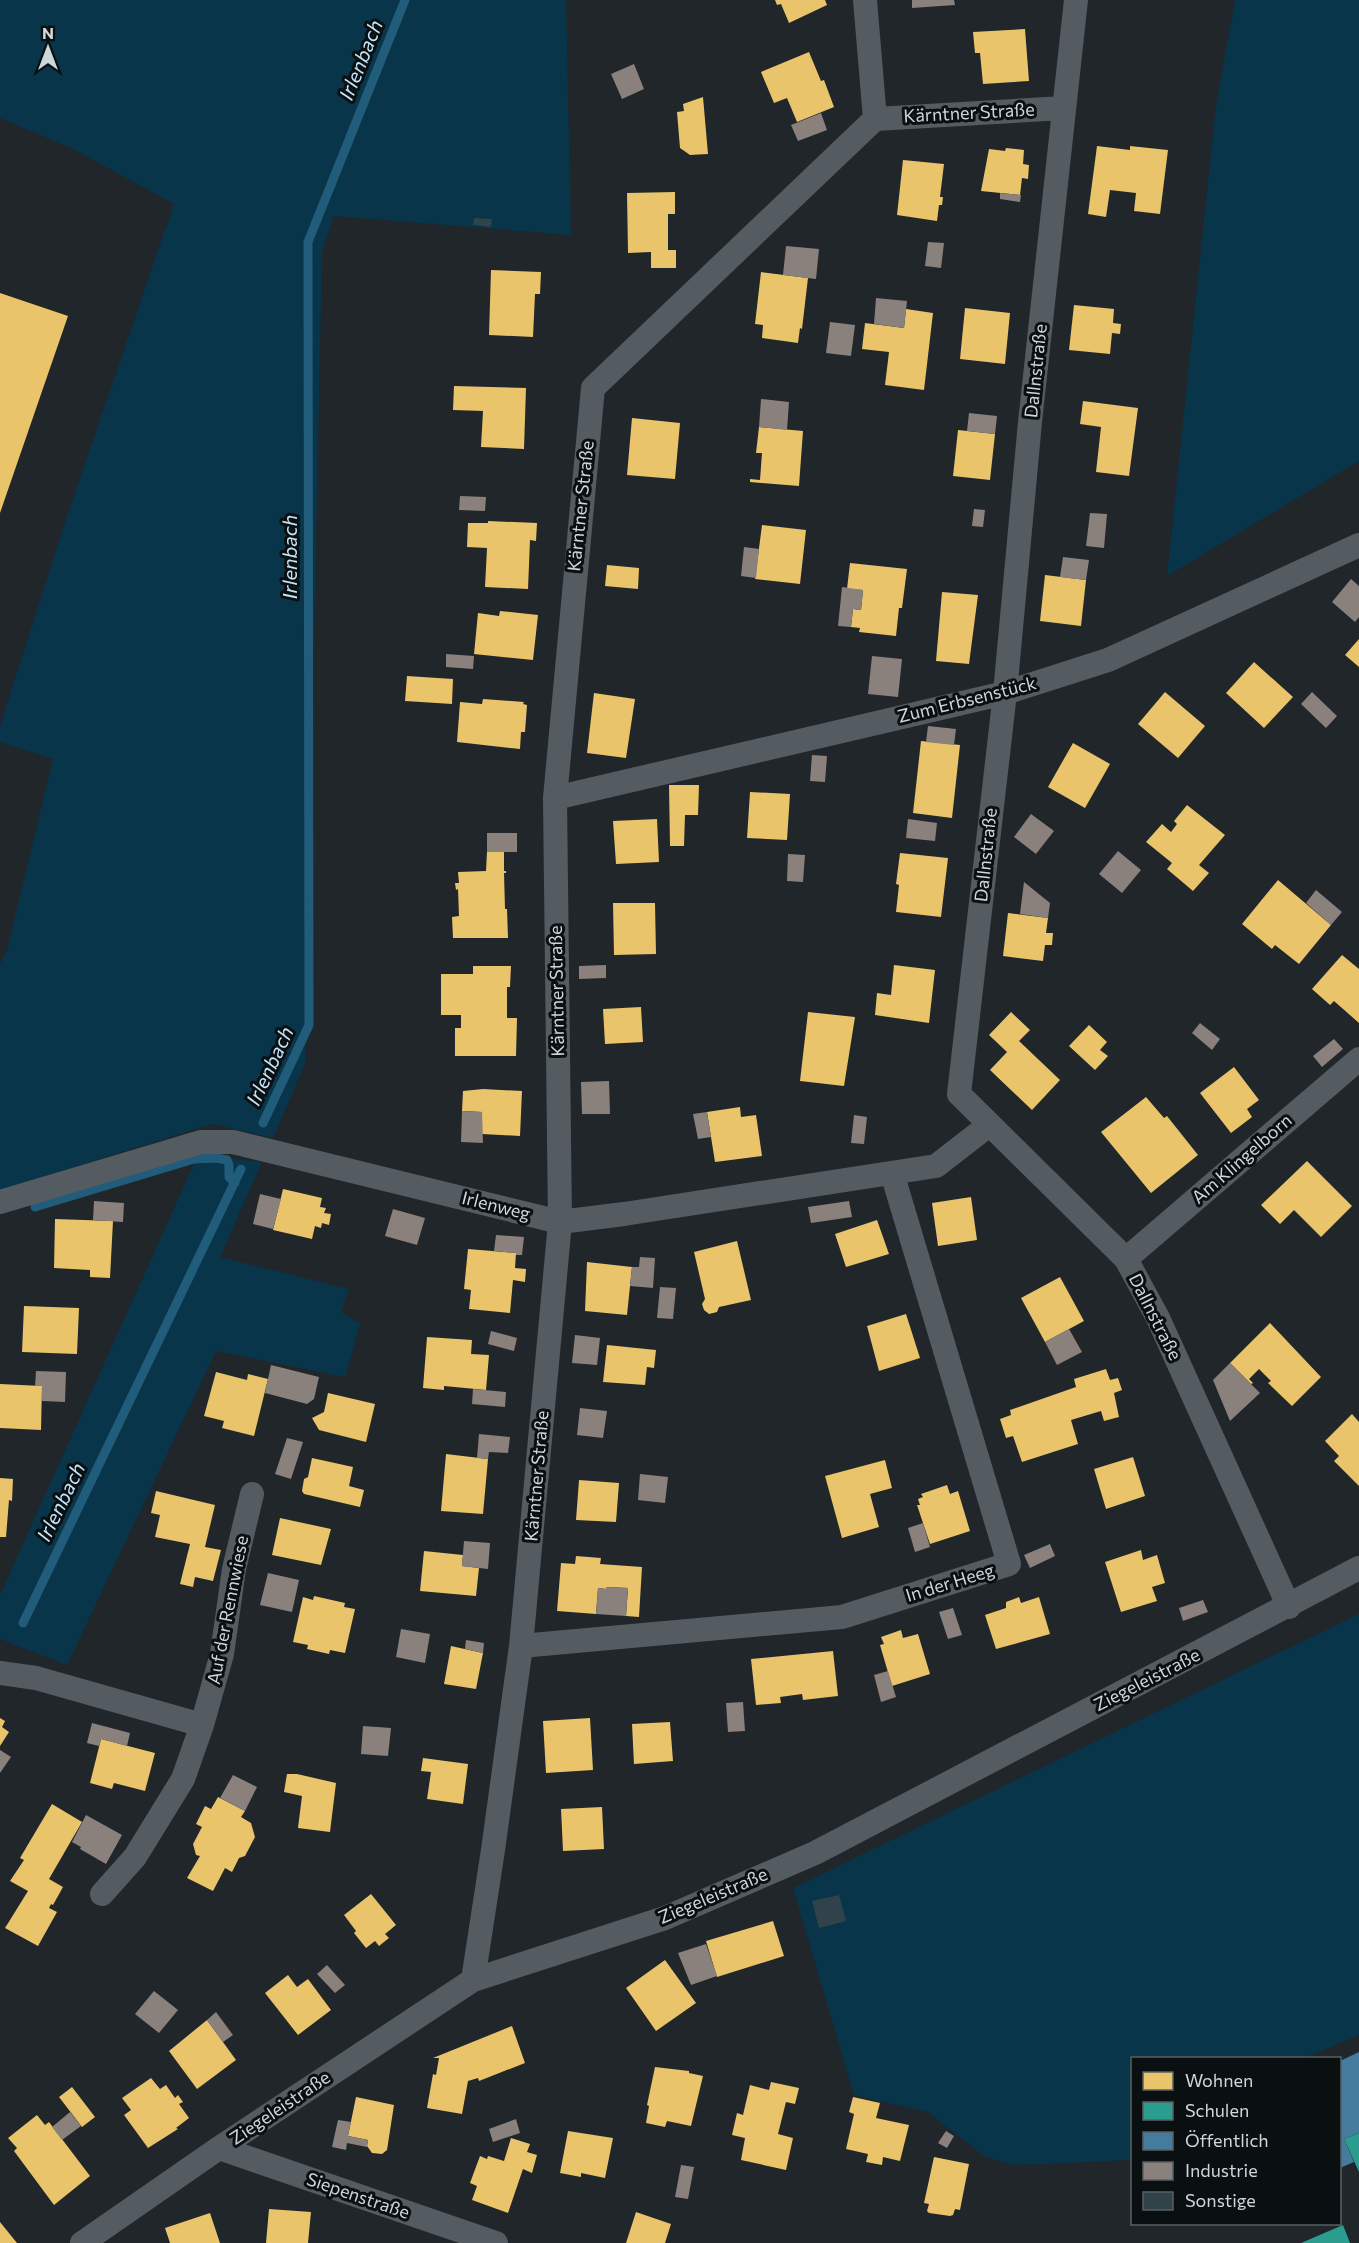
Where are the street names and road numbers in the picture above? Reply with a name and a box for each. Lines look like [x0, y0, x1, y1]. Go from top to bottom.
street label: Kärntner Straße [903, 98, 1035, 126]
street label: Dallnstraße [1019, 323, 1051, 419]
street label: Kärntner Straße [562, 439, 598, 572]
street label: Zum Erbsenstück [895, 671, 1038, 727]
street label: Dallnstraße [969, 807, 1001, 903]
street label: Kärntner Straße [544, 925, 568, 1057]
street label: Am Klingelborn [1187, 1109, 1296, 1208]
street label: Irlenweg [460, 1186, 533, 1224]
street label: Dallnstraße [1125, 1269, 1187, 1364]
street label: Kärntner Straße [519, 1410, 553, 1542]
street label: Auf der Rennwiese [202, 1534, 252, 1686]
street label: In der Heeg [903, 1558, 997, 1606]
street label: Ziegeleistraße [1090, 1643, 1203, 1715]
street label: Ziegeleistraße [655, 1862, 770, 1928]
street label: Ziegeleistraße [225, 2066, 334, 2149]
street label: Siepenstraße [304, 2167, 413, 2223]

